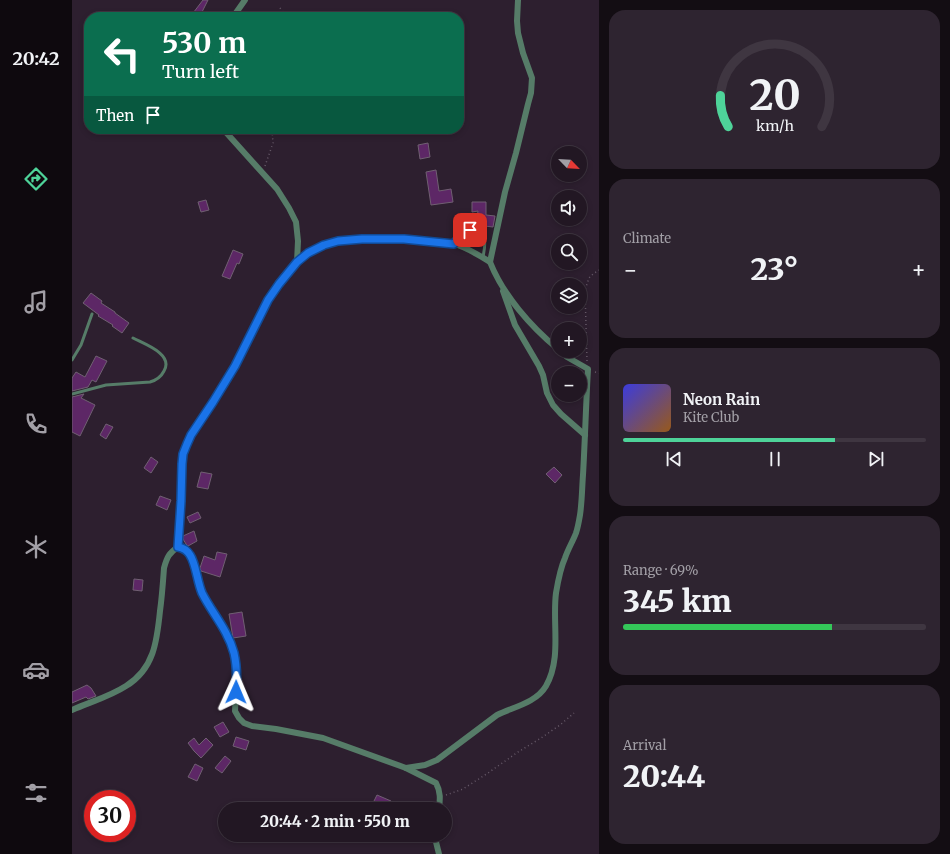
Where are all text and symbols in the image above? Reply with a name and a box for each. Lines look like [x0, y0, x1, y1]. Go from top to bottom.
text: 530 m [162, 25, 246, 61]
icon: left [96, 28, 148, 80]
text: 20:42 [12, 47, 60, 70]
text: Turn left [162, 60, 239, 83]
text: 20 [749, 69, 800, 121]
icon: arrive [142, 104, 164, 126]
text: Then [96, 106, 134, 125]
text: km/h [756, 117, 794, 135]
north arrow [551, 146, 587, 182]
map controls [551, 146, 587, 402]
icon: directions [22, 165, 50, 193]
button: sound [551, 190, 587, 226]
pin [453, 213, 487, 247]
icon: arrive [459, 219, 481, 241]
text: Climate [623, 230, 671, 247]
button: search [551, 234, 587, 270]
text: 23° [751, 250, 798, 288]
text: − [623, 256, 638, 284]
text: + [911, 256, 926, 284]
button: layers [551, 278, 587, 314]
icon: music [22, 288, 50, 316]
button: + [551, 322, 587, 358]
button: − [551, 366, 587, 402]
text: Neon Rain [683, 390, 760, 409]
text: Kite Club [683, 409, 739, 426]
icon: phone [22, 410, 50, 438]
icon: previous [663, 448, 685, 470]
icon: pause [764, 448, 786, 470]
icon: next [865, 448, 887, 470]
icon: climate [22, 533, 50, 561]
text: Range · 69% [623, 562, 698, 579]
text: 345 km [623, 582, 732, 620]
icon: car [22, 656, 50, 684]
position arrow [215, 671, 257, 713]
text: Arrival [623, 737, 666, 754]
text: 20:44 [623, 757, 705, 795]
icon: filters [22, 779, 50, 807]
speed limit sign: 30 [84, 790, 136, 842]
text: 20:44 · 2 min · 550 m [260, 812, 410, 831]

